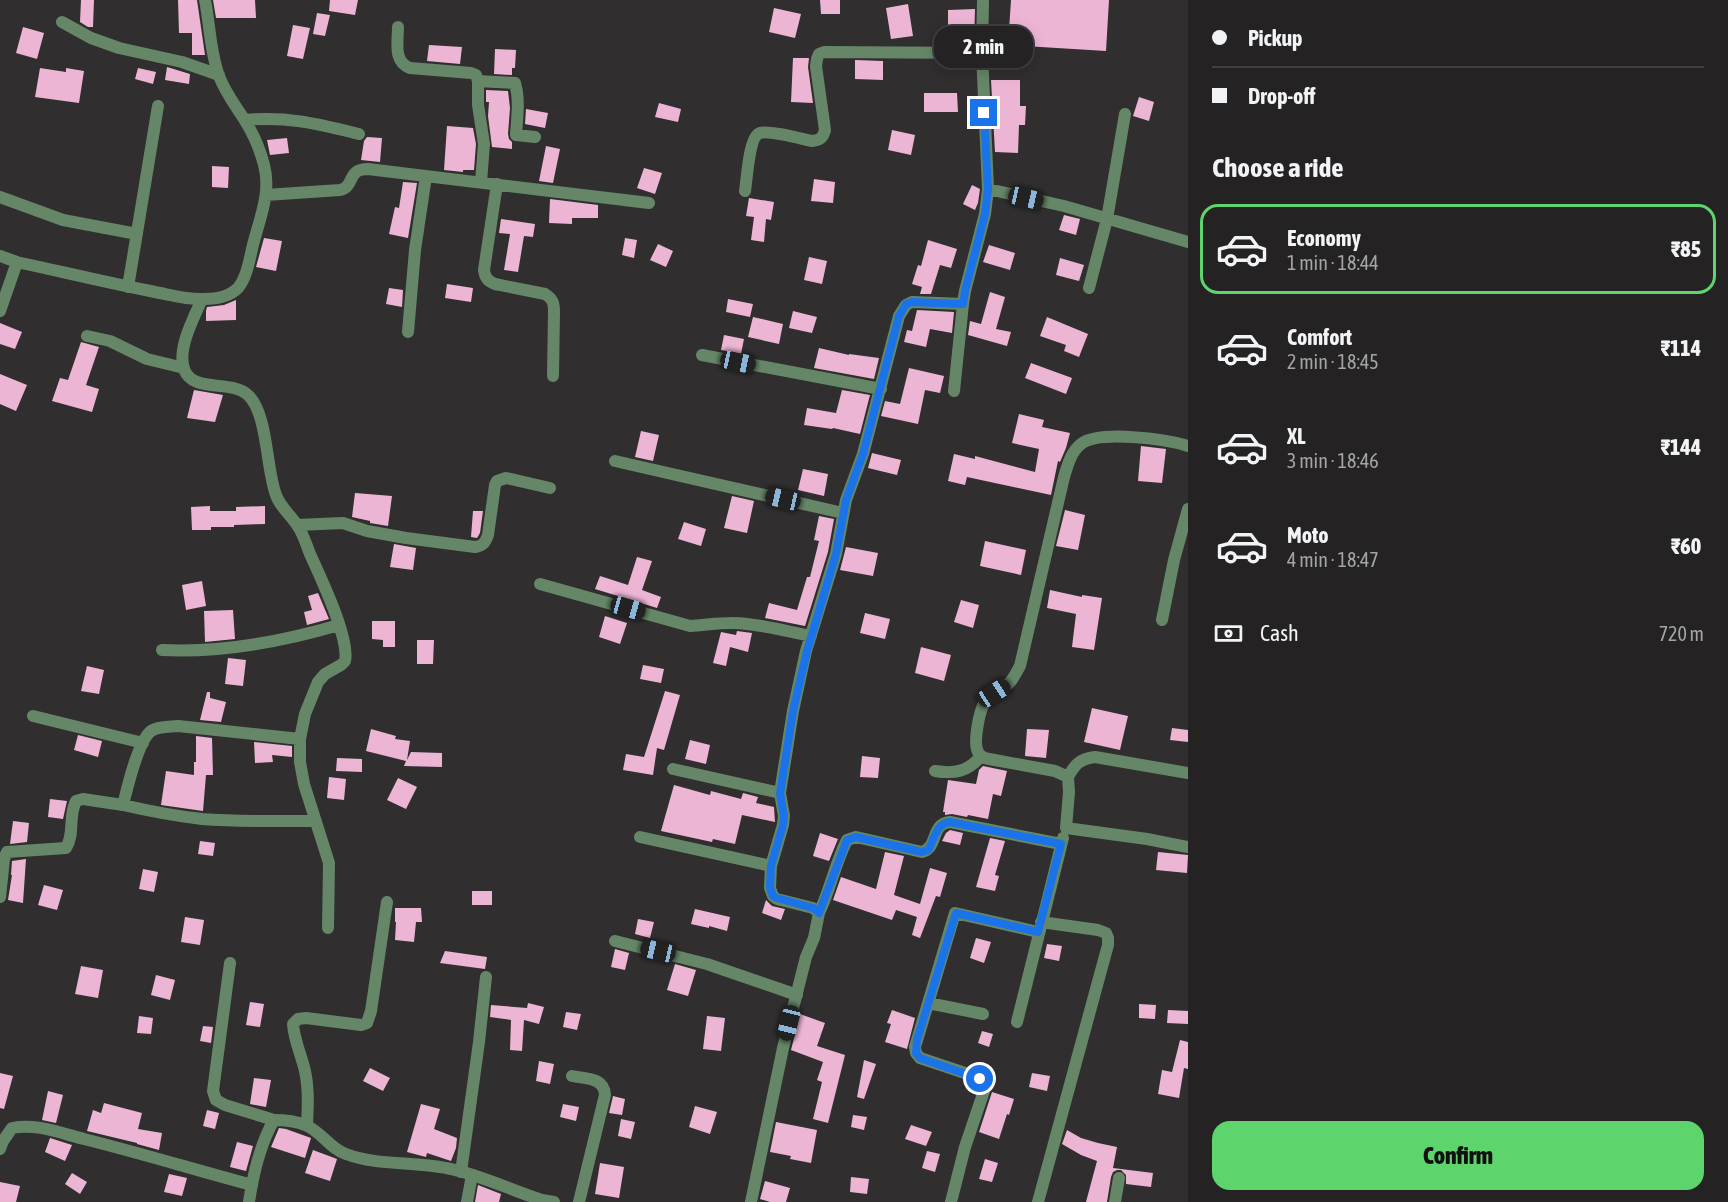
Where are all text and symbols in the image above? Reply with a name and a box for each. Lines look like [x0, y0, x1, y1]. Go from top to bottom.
text: Pickup [1248, 25, 1303, 51]
callout: 2 min [934, 26, 1034, 68]
text: 2 min [963, 35, 1004, 58]
text: Drop-off [1248, 83, 1315, 109]
route end [970, 99, 997, 126]
text: Choose a ride [1212, 152, 1344, 183]
car [1006, 185, 1046, 211]
icon: car [1215, 222, 1269, 276]
text: Economy [1287, 225, 1361, 251]
text: ₹85 [1671, 236, 1701, 262]
text: 1 min · 18:44 [1287, 251, 1379, 274]
icon: car [1215, 321, 1269, 375]
text: Comfort [1287, 324, 1352, 350]
text: ₹114 [1661, 335, 1701, 361]
car [719, 349, 757, 375]
text: 2 min · 18:45 [1287, 350, 1379, 373]
icon: car [1215, 420, 1269, 474]
text: XL [1287, 423, 1305, 449]
text: ₹144 [1661, 434, 1701, 460]
text: 3 min · 18:46 [1287, 449, 1379, 472]
car [763, 486, 803, 512]
icon: car [1215, 519, 1269, 573]
text: Moto [1287, 522, 1329, 548]
text: ₹60 [1671, 533, 1701, 559]
text: 4 min · 18:47 [1287, 548, 1379, 571]
car [608, 594, 648, 622]
icon: cash [1212, 617, 1245, 650]
text: Cash [1260, 620, 1299, 646]
text: 720 m [1659, 622, 1704, 645]
car [974, 676, 1014, 710]
car [638, 938, 678, 964]
car [776, 1003, 802, 1043]
route start [966, 1065, 993, 1092]
button: Confirm [1212, 1121, 1704, 1190]

